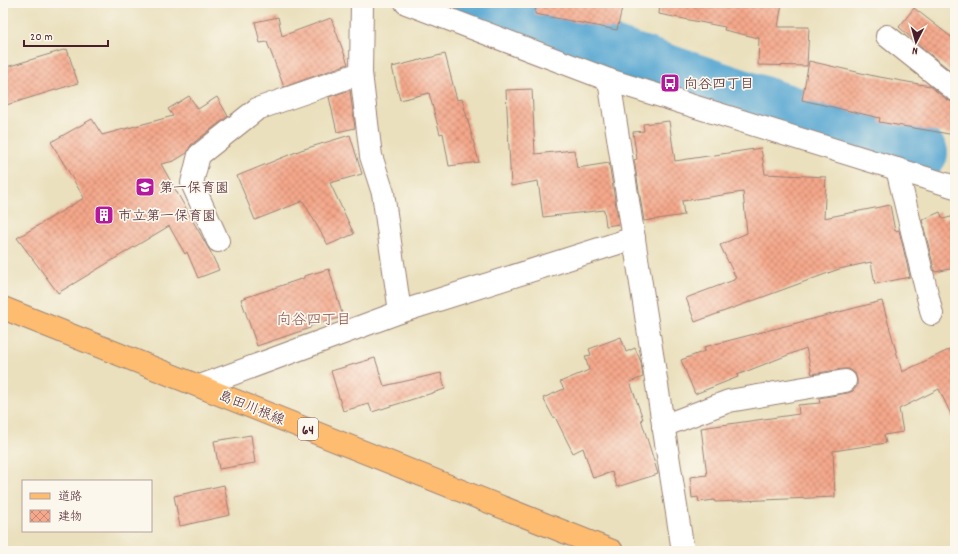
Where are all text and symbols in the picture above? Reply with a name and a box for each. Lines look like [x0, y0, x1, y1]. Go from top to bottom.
scale bar [24, 22, 108, 48]
north arrow [896, 22, 936, 62]
text: 20 m [30, 29, 53, 46]
text: N [911, 42, 919, 58]
bus stop icon: 向谷四丁目 [659, 72, 681, 94]
place label: 向谷四丁目 [684, 75, 754, 95]
school or university icon: 第一保育園 [134, 176, 156, 198]
place label: 第一保育園 [159, 179, 229, 199]
building icon: 市立第一保育園 [93, 204, 115, 226]
place label: 市立第一保育園 [118, 207, 216, 227]
district label: 向谷四丁目 [276, 310, 352, 332]
street label: 島田川根線 [215, 386, 287, 431]
road number: 64 [298, 418, 318, 440]
legend [22, 480, 152, 532]
text: 道路 [58, 489, 82, 506]
text: 建物 [58, 509, 82, 526]

